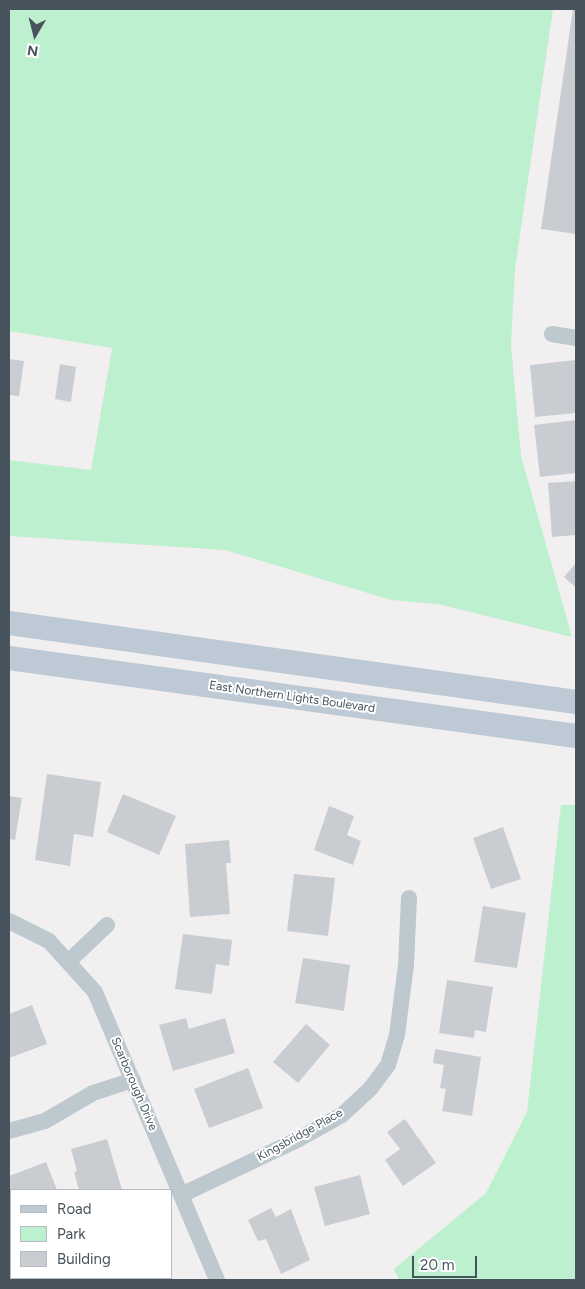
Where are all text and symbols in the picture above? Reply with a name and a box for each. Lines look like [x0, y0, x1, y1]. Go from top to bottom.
north arrow [10, 10, 60, 60]
text: N [26, 41, 39, 60]
street label: East Northern Lights Boulevard [208, 678, 376, 716]
street label: Scarborough Drive [108, 1035, 160, 1133]
street label: Kingsbridge Place [255, 1106, 345, 1164]
legend [10, 1189, 172, 1279]
text: Road [57, 1200, 92, 1218]
text: Park [57, 1225, 86, 1243]
scale bar [415, 1246, 480, 1278]
text: Building [57, 1250, 111, 1268]
text: 20 m [420, 1256, 454, 1274]

